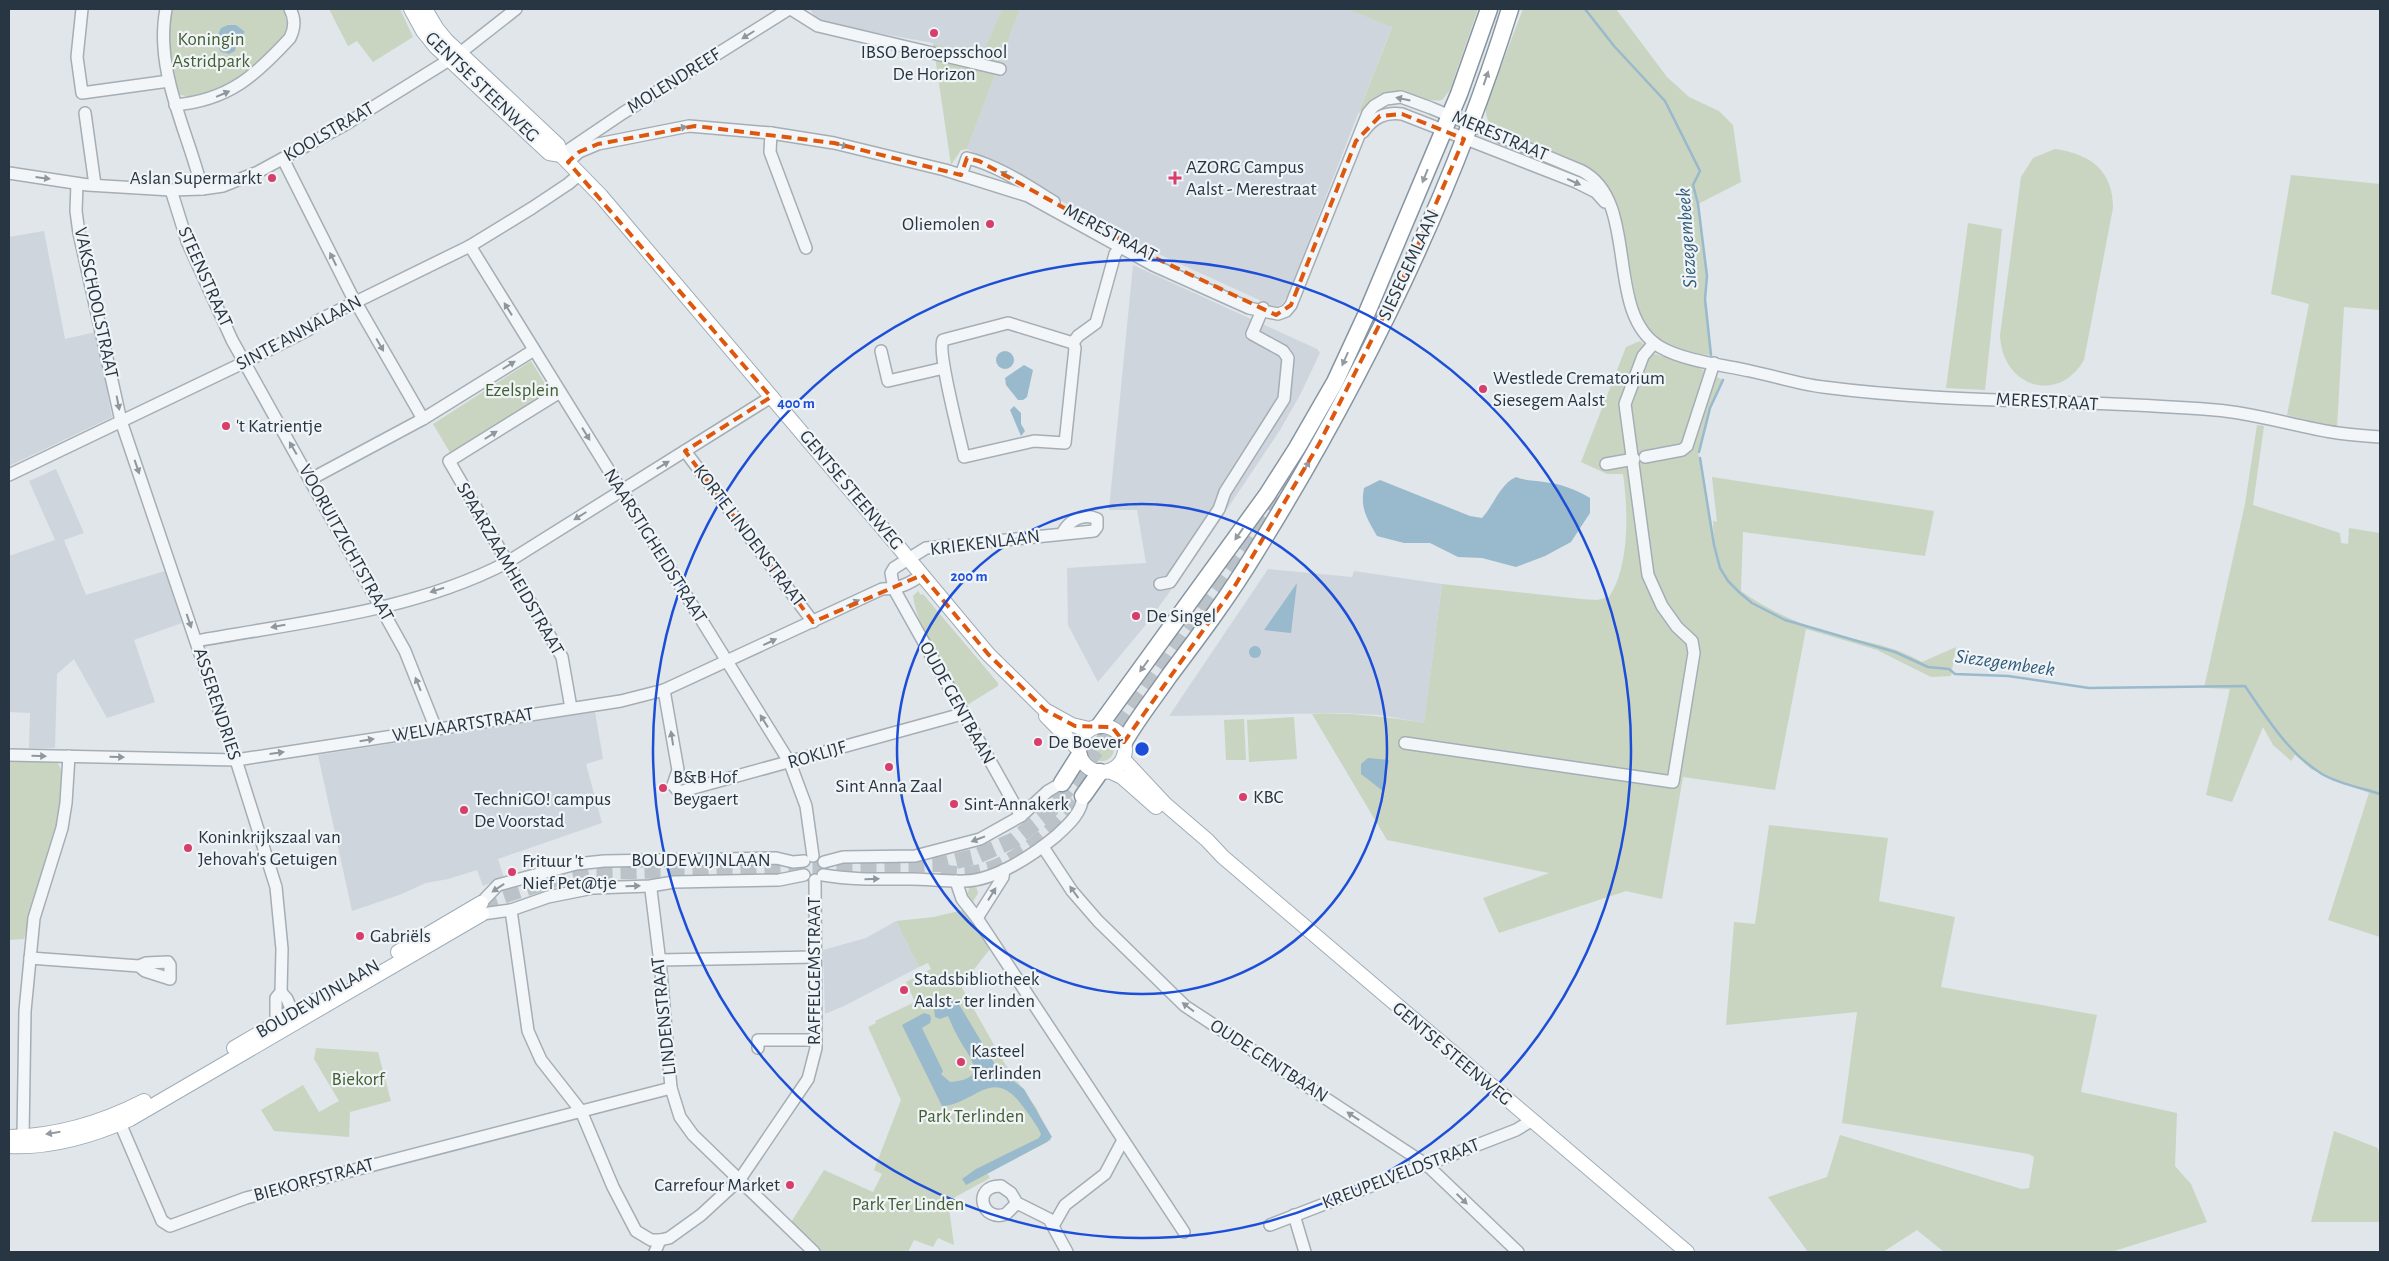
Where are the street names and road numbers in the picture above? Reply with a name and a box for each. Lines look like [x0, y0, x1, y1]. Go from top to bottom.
street label: GENTSE STEENWEG [422, 28, 542, 146]
street label: MOLENDREEF [624, 44, 725, 117]
street label: KOOLSTRAAT [281, 99, 377, 165]
street label: MERESTRAAT [1449, 107, 1551, 165]
street label: MERESTRAAT [1060, 201, 1160, 265]
street label: SIESEGEMLAAN [1375, 207, 1443, 323]
street label: STEENSTRAAT [174, 224, 236, 330]
street label: VAKSCHOOLSTRAAT [71, 226, 121, 380]
street label: SINTE ANNALAAN [233, 292, 365, 374]
street label: MERESTRAAT [1995, 390, 2099, 414]
street label: GENTSE STEENWEG [796, 427, 906, 553]
street label: VOORUITZICHTSTRAAT [295, 461, 397, 625]
street label: KORTE LINDENSTRAAT [689, 461, 809, 611]
street label: NAARSTIGHEIDSTRAAT [600, 466, 710, 626]
street label: SPAARZAAMHEIDSTRAAT [453, 480, 567, 658]
street label: KRIEKENLAAN [929, 527, 1041, 559]
street label: OUDE GENTBAAN [916, 639, 998, 767]
street label: ASSERENDRIES [190, 646, 244, 763]
street label: WELVAARTSTRAAT [391, 704, 535, 746]
street label: ROKLIJF [786, 737, 849, 772]
street label: BOUDEWIJNLAAN [631, 851, 771, 870]
street label: RAFFELGEMSTRAAT [805, 897, 824, 1045]
street label: BOUDEWIJNLAAN [253, 956, 383, 1042]
street label: LINDENSTRAAT [648, 956, 680, 1076]
street label: GENTSE STEENWEG [1389, 999, 1515, 1109]
street label: OUDE GENTBAAN [1207, 1016, 1331, 1106]
street label: KREUPELVELDSTRAAT [1320, 1135, 1482, 1213]
street label: BIEKORFSTRAAT [252, 1155, 376, 1205]

